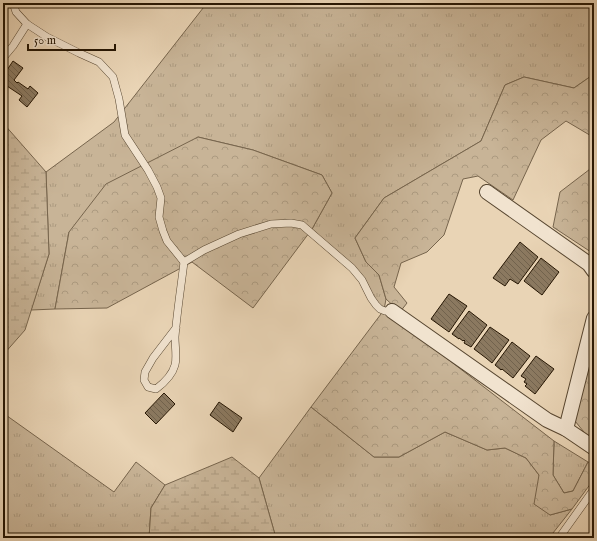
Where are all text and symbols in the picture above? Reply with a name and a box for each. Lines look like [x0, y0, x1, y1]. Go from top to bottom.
scale bar [28, 26, 115, 52]
text: 50 m [34, 33, 56, 48]

